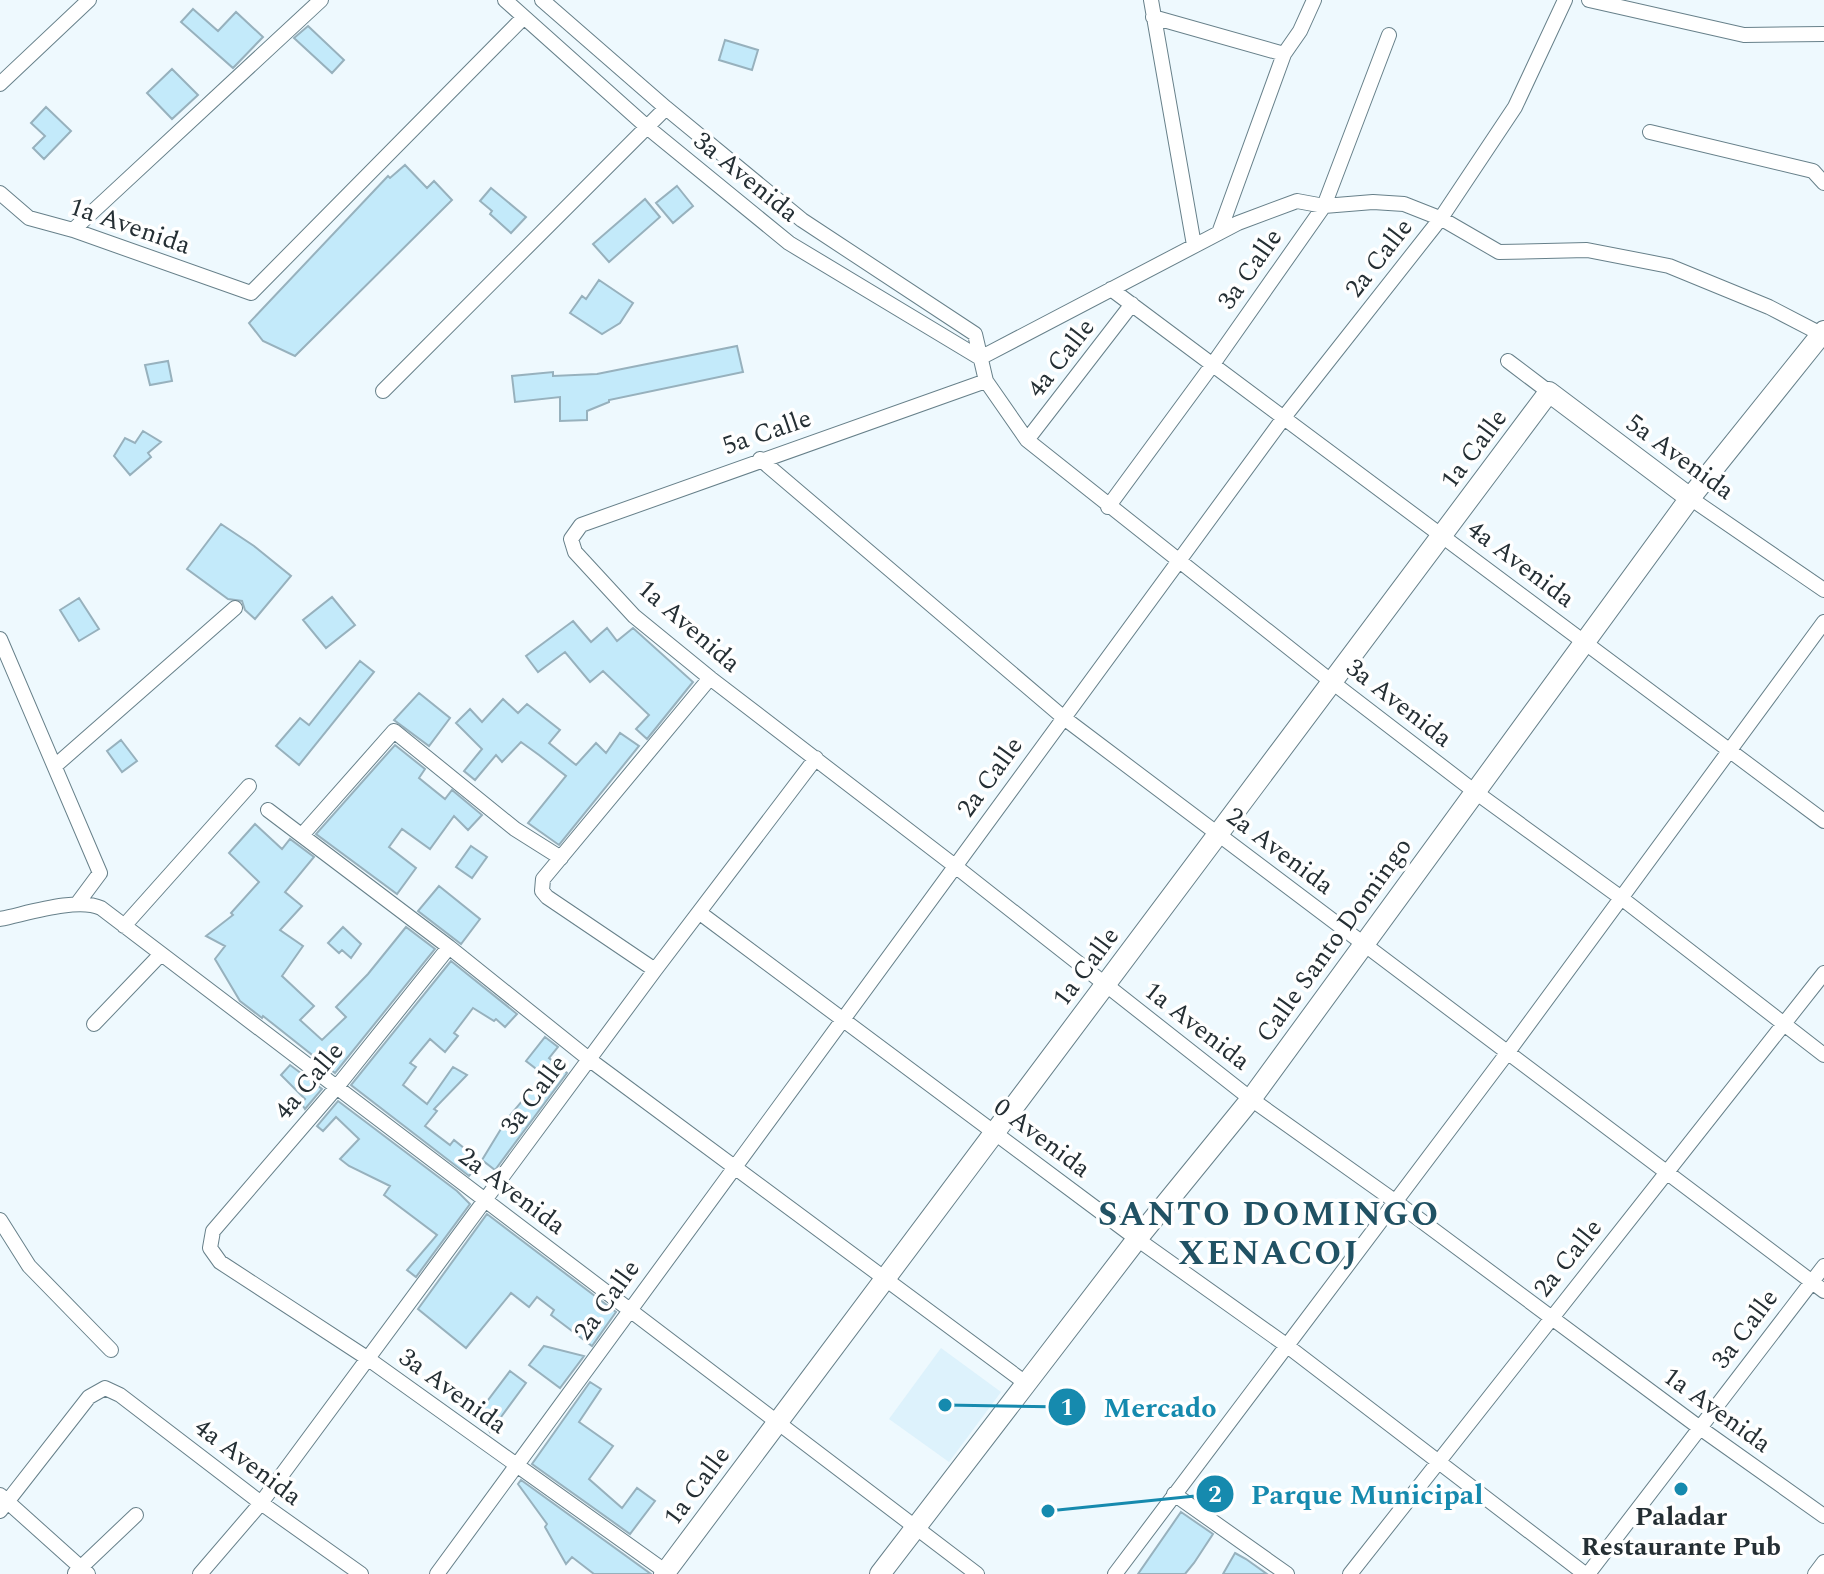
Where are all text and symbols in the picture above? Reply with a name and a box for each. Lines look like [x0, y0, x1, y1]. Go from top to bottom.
street label: 3a Avenida [684, 122, 808, 232]
street label: 1a Avenida [64, 187, 196, 266]
street label: 2a Calle [1335, 210, 1423, 306]
street label: 3a Calle [1207, 220, 1293, 318]
street label: 4a Calle [1017, 310, 1105, 406]
street label: 5a Calle [717, 398, 817, 466]
street label: 1a Calle [1430, 400, 1518, 498]
street label: 5a Avenida [1617, 404, 1743, 510]
street label: 4a Avenida [1459, 510, 1584, 618]
street label: 1a Avenida [628, 570, 750, 683]
street label: 3a Avenida [1337, 648, 1461, 758]
street label: 2a Calle [947, 728, 1033, 826]
street label: 2a Avenida [1218, 797, 1343, 905]
street label: Calle Santo Domingo [1246, 829, 1422, 1051]
street label: 1a Calle [1042, 918, 1130, 1016]
street label: 1a Avenida [1135, 971, 1259, 1081]
street label: 4a Calle [264, 1033, 354, 1129]
street label: 3a Calle [490, 1046, 578, 1144]
street label: 0 Avenida [985, 1088, 1100, 1188]
street label: 2a Avenida [450, 1137, 575, 1245]
district label: SANTO DOMINGO XENACOJ [1098, 1189, 1440, 1280]
street label: 2a Calle [1524, 1210, 1612, 1306]
street label: 2a Calle [564, 1251, 650, 1349]
street label: 3a Calle [1701, 1280, 1789, 1378]
street label: 3a Avenida [390, 1338, 516, 1444]
street label: 1a Avenida [1654, 1357, 1780, 1463]
callout: Mercado [1047, 1381, 1232, 1433]
text: Mercado [1103, 1387, 1217, 1430]
text: 1 [1060, 1390, 1074, 1426]
street label: 4a Avenida [186, 1408, 311, 1516]
street label: 1a Calle [653, 1437, 741, 1535]
callout: Parque Municipal [1195, 1468, 1500, 1520]
text: Parque Municipal [1251, 1474, 1483, 1517]
text: 2 [1208, 1477, 1222, 1513]
marker: Paladar Restaurante Pub [1672, 1480, 1690, 1498]
place label: Paladar Restaurante Pub [1581, 1497, 1781, 1567]

